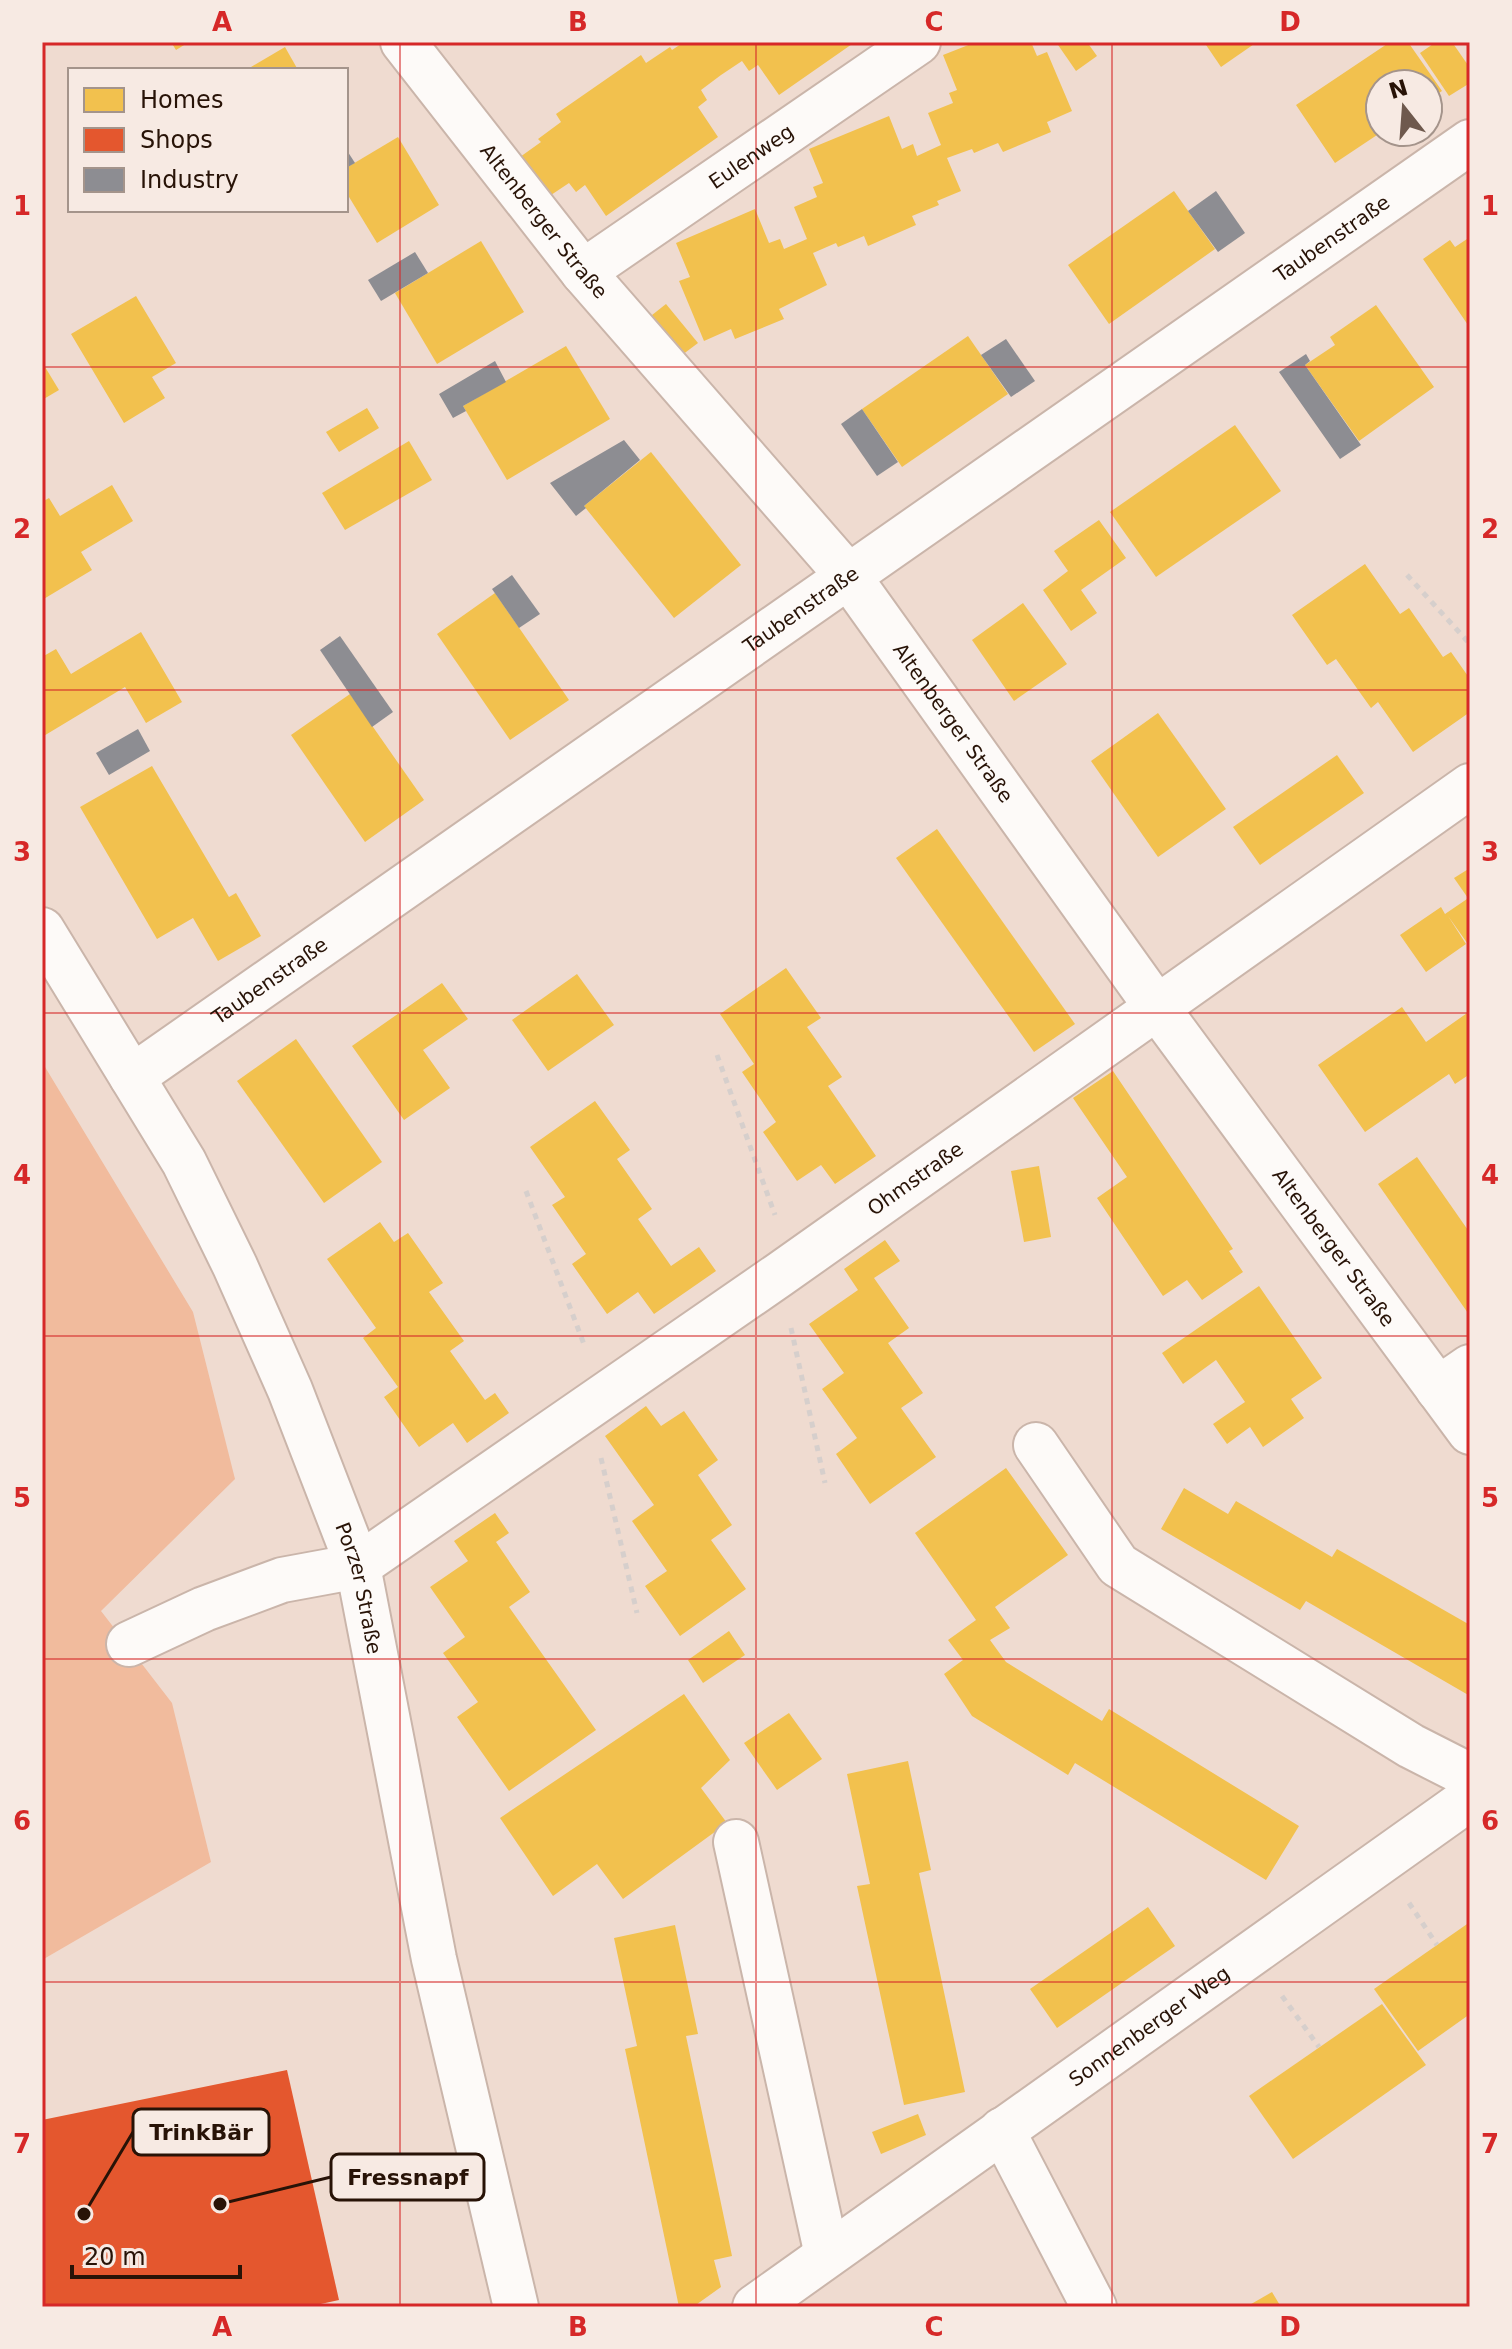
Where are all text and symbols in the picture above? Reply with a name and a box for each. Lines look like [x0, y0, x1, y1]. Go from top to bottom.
text: A [212, 7, 232, 37]
text: B [568, 7, 588, 37]
text: C [924, 7, 944, 37]
text: D [1279, 7, 1301, 37]
legend [68, 68, 348, 212]
north arrow [1364, 68, 1444, 148]
text: N [1386, 75, 1411, 104]
text: Homes [140, 86, 223, 114]
street label: Eulenweg [704, 119, 798, 194]
text: Shops [140, 126, 213, 154]
street label: Altenberger Straße [475, 139, 613, 303]
text: Industry [140, 166, 239, 194]
street label: Taubenstraße [1269, 190, 1394, 288]
text: 1 [13, 191, 31, 221]
text: 1 [1481, 191, 1499, 221]
text: 2 [13, 514, 31, 544]
text: 2 [1481, 514, 1499, 544]
street label: Taubenstraße [738, 561, 863, 659]
street label: Altenberger Straße [888, 638, 1018, 807]
text: 3 [13, 837, 31, 867]
text: 3 [1481, 837, 1499, 867]
street label: Taubenstraße [207, 932, 332, 1030]
street label: Ohmstraße [863, 1137, 968, 1221]
text: 4 [13, 1160, 31, 1190]
text: 4 [1481, 1160, 1499, 1190]
street label: Altenberger Straße [1268, 1163, 1400, 1331]
text: 5 [13, 1483, 31, 1513]
text: 5 [1481, 1483, 1499, 1513]
street label: Porzer Straße [330, 1519, 387, 1656]
text: 6 [13, 1806, 31, 1836]
text: 6 [1481, 1806, 1499, 1836]
street label: Sonnenberger Weg [1064, 1961, 1234, 2092]
callout: TrinkBär [133, 2109, 269, 2155]
text: TrinkBär [149, 2120, 253, 2145]
text: 7 [13, 2129, 31, 2159]
text: 7 [1481, 2129, 1499, 2159]
callout: Fressnapf [331, 2154, 484, 2200]
text: Fressnapf [347, 2165, 469, 2190]
scale bar [72, 2229, 240, 2279]
text: 20 m [84, 2243, 146, 2271]
text: A [212, 2312, 232, 2342]
text: B [568, 2312, 588, 2342]
text: C [924, 2312, 944, 2342]
text: D [1279, 2312, 1301, 2342]

